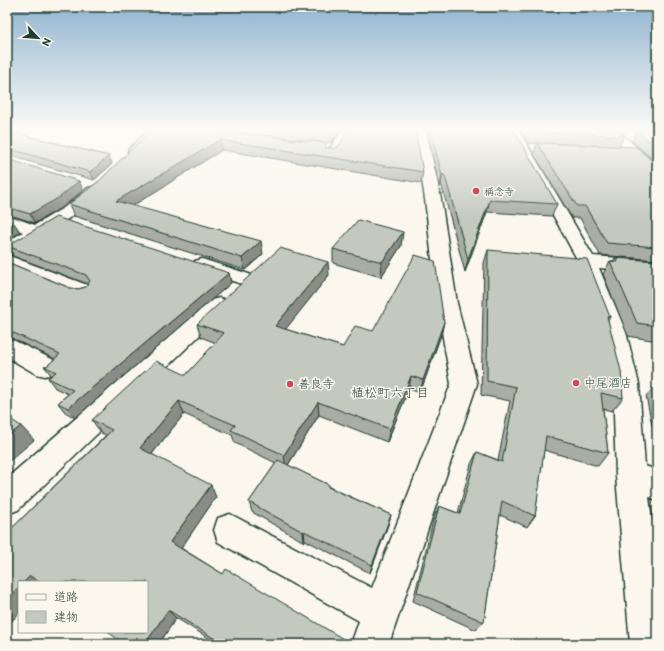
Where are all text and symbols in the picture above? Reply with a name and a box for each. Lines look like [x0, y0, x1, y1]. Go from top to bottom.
north arrow [18, 18, 58, 58]
text: N [39, 36, 54, 48]
place label: 稱念寺 [484, 185, 514, 198]
marker: 稱念寺 [471, 186, 481, 196]
place label: 中尾酒店 [584, 376, 632, 390]
place label: 善良寺 [298, 377, 334, 391]
marker: 中尾酒店 [571, 378, 581, 388]
marker: 善良寺 [285, 379, 295, 389]
district label: 植松町六丁目 [351, 385, 429, 400]
legend [18, 581, 148, 633]
text: 道路 [54, 590, 78, 604]
text: 建物 [54, 610, 78, 624]

